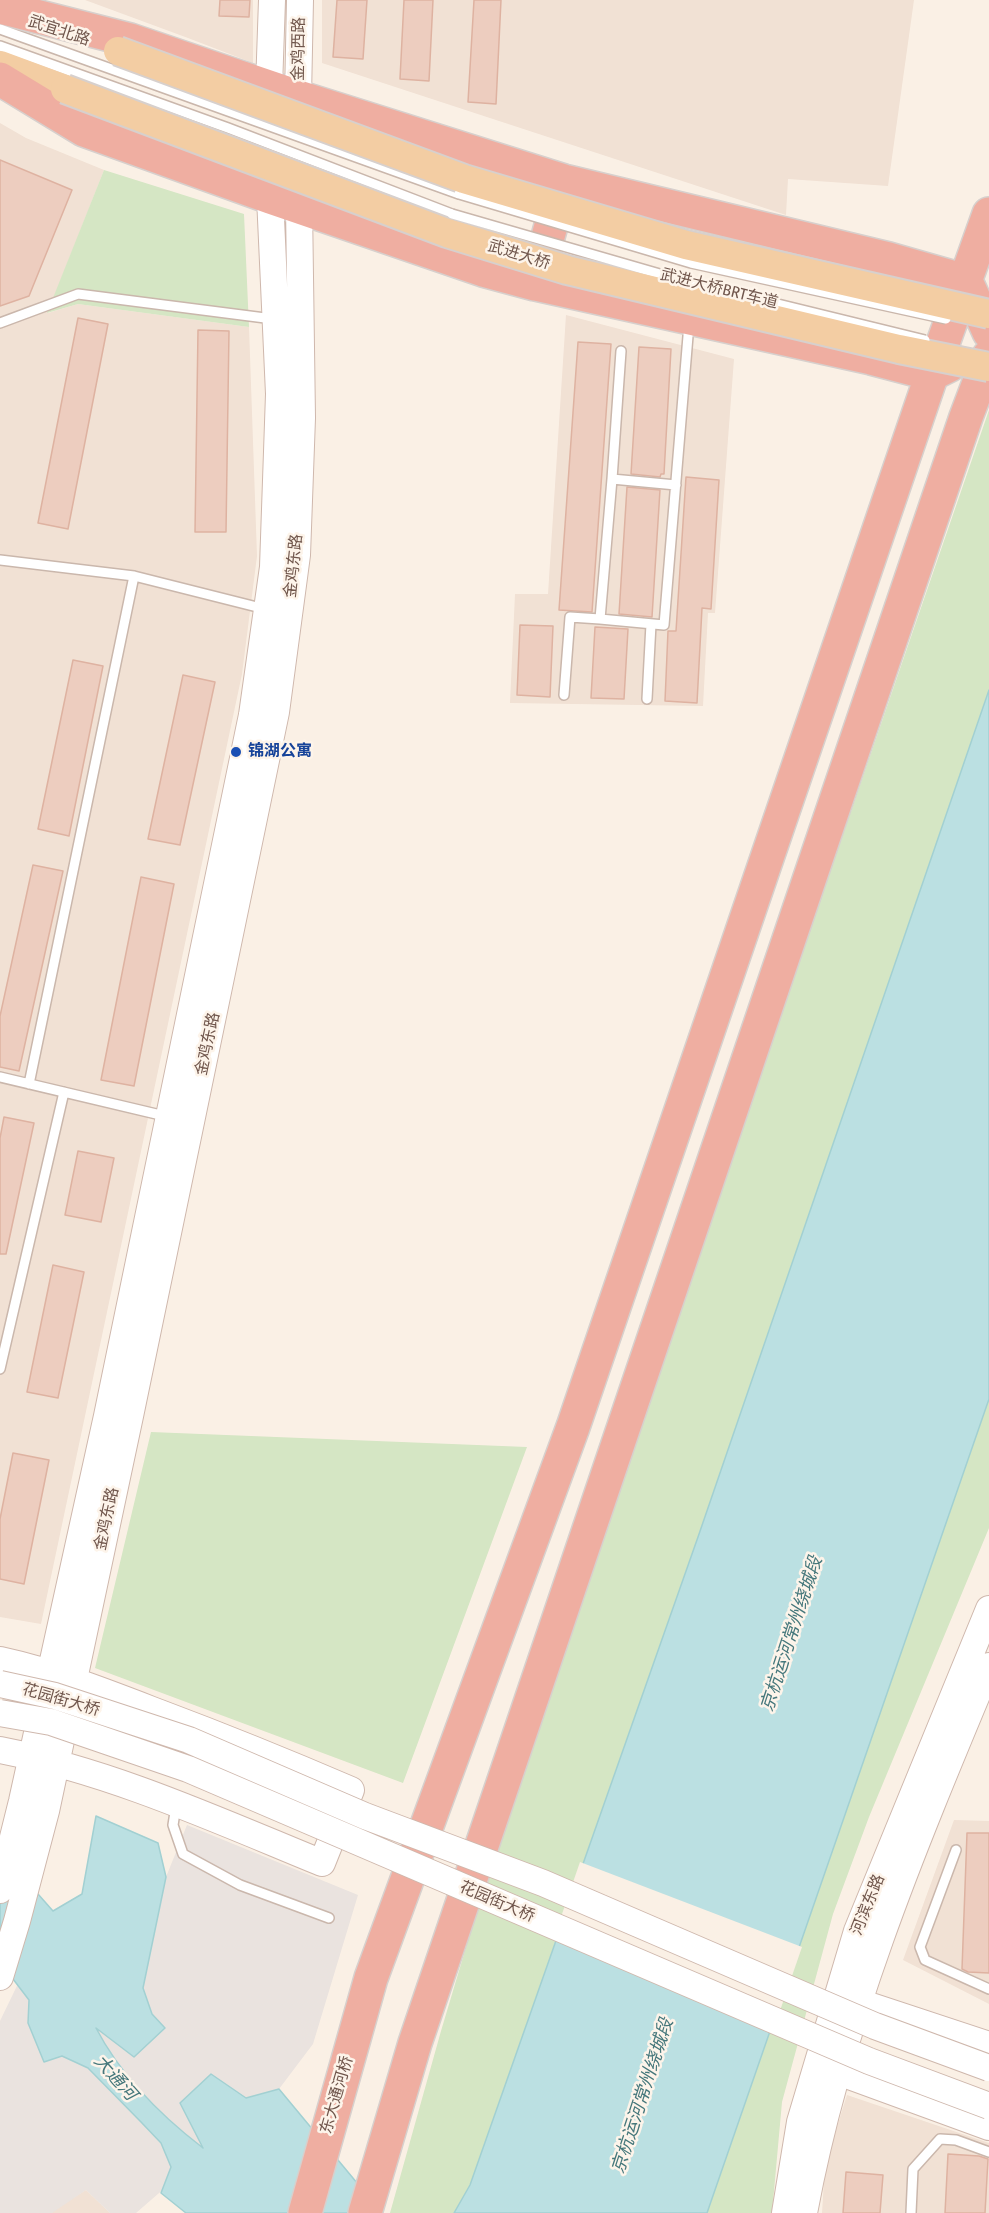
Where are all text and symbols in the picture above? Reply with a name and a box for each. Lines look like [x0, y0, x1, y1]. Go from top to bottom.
street label: 武宜北路 [26, 12, 92, 50]
street label: 金鸡西路 [289, 17, 309, 81]
street label: 武进大桥 [486, 236, 552, 274]
street label: 武进大桥BRT车道 [658, 265, 780, 313]
street label: 金鸡东路 [281, 533, 307, 599]
place label: 锦湖公寓 [248, 742, 312, 762]
marker: 锦湖公寓 [229, 745, 243, 759]
street label: 金鸡东路 [192, 1011, 224, 1077]
street label: 金鸡东路 [91, 1486, 123, 1552]
water label: 京杭运河常州绕城段 [757, 1554, 827, 1714]
street label: 花园街大桥 [20, 1680, 102, 1720]
street label: 河滨东路 [847, 1872, 889, 1938]
street label: 花园街大桥 [456, 1878, 538, 1926]
water label: 京杭运河常州绕城段 [608, 2016, 678, 2176]
water label: 大通河 [89, 2051, 141, 2105]
street label: 东大通河桥 [317, 2054, 357, 2136]

